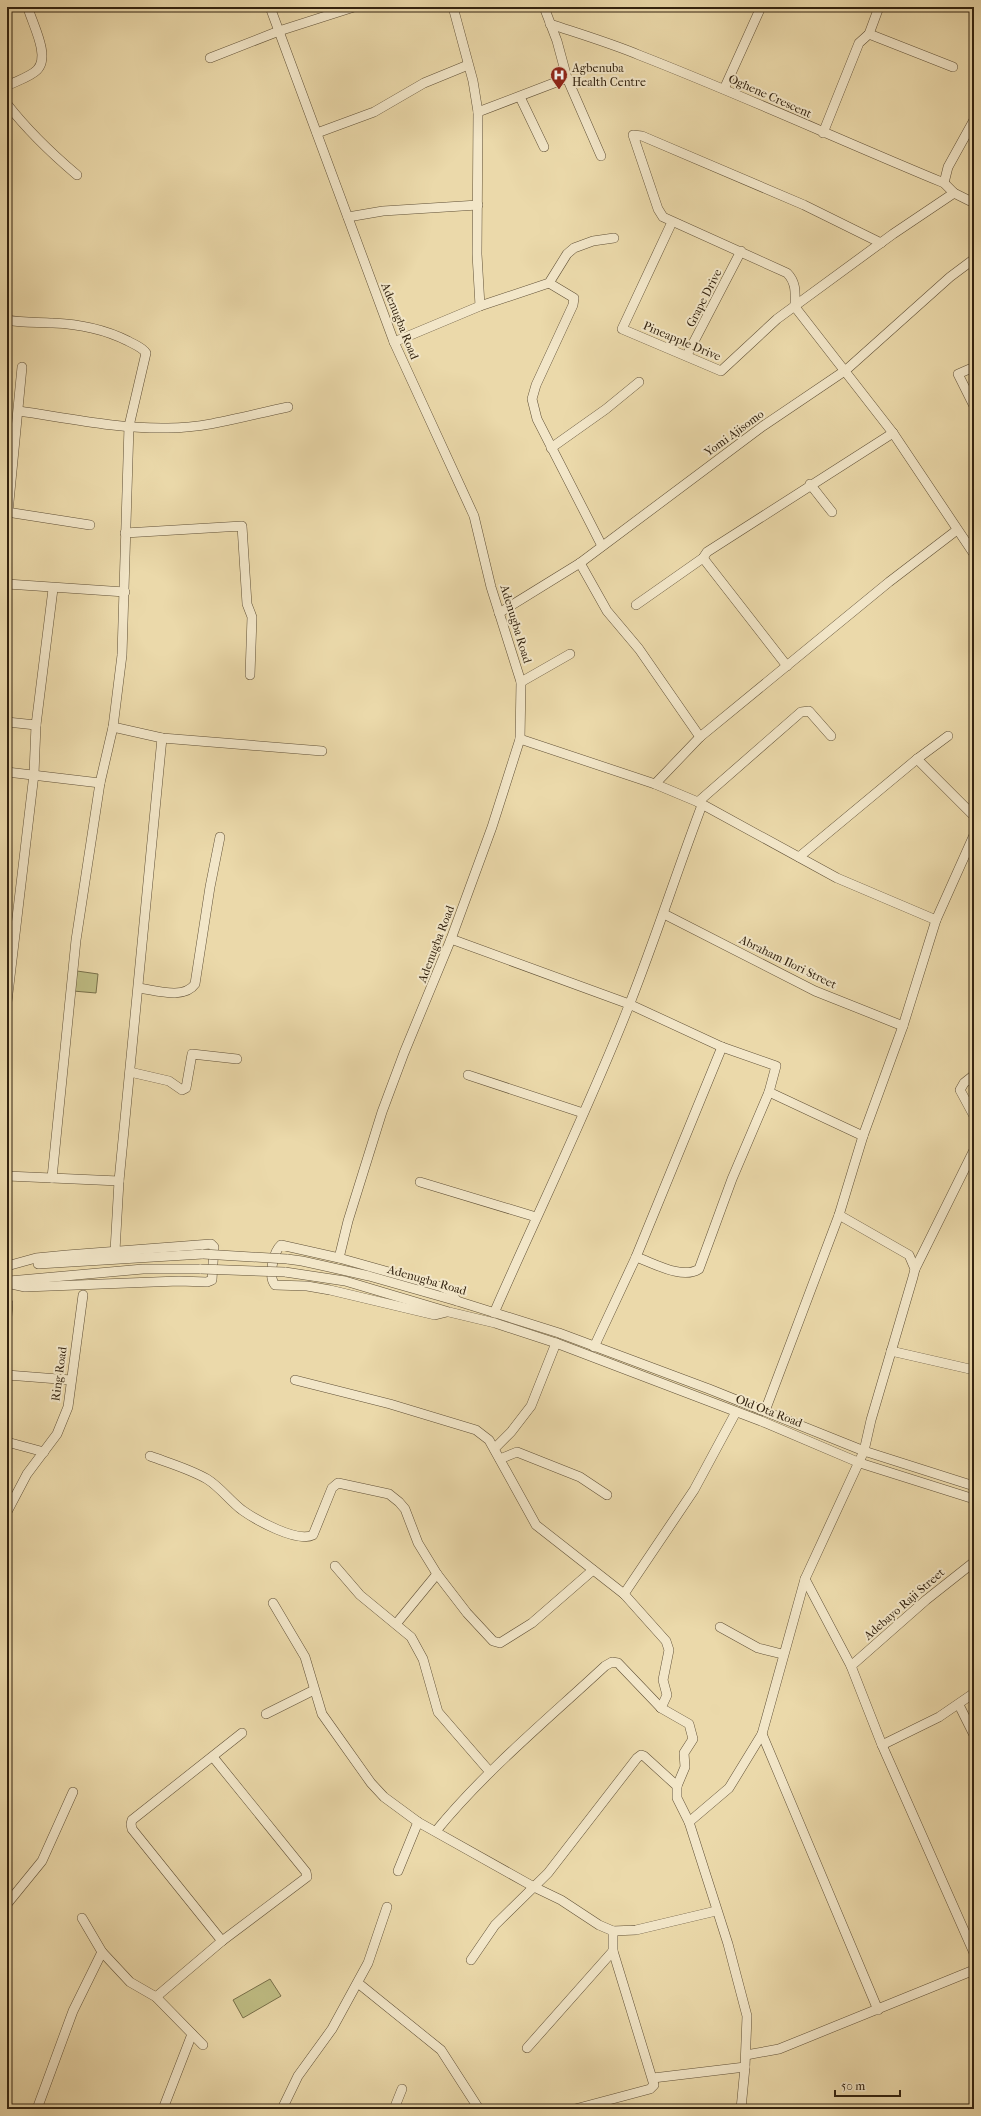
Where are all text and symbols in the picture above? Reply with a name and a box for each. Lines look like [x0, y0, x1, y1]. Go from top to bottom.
place label: Agbenuba Health Centre [571, 61, 646, 89]
hospital icon: Agbenuba Health Centre [549, 65, 569, 90]
street label: Oghene Crescent [726, 71, 815, 121]
street label: Grape Drive [683, 266, 725, 329]
street label: Adenugba Road [378, 280, 422, 362]
street label: Pineapple Drive [641, 318, 723, 364]
street label: Yomi Ajisomo [701, 407, 766, 460]
street label: Adenugba Road [497, 582, 535, 665]
street label: Adenugba Road [415, 903, 457, 985]
street label: Abraham Ilori Street [736, 932, 839, 992]
street label: Adenugba Road [385, 1262, 468, 1298]
street label: Ring Road [48, 1345, 70, 1402]
street label: Old Ota Road [734, 1392, 805, 1430]
street label: Adebayo Raji Street [860, 1565, 948, 1643]
scale bar [835, 2072, 900, 2098]
text: 50 m [841, 2079, 865, 2093]

